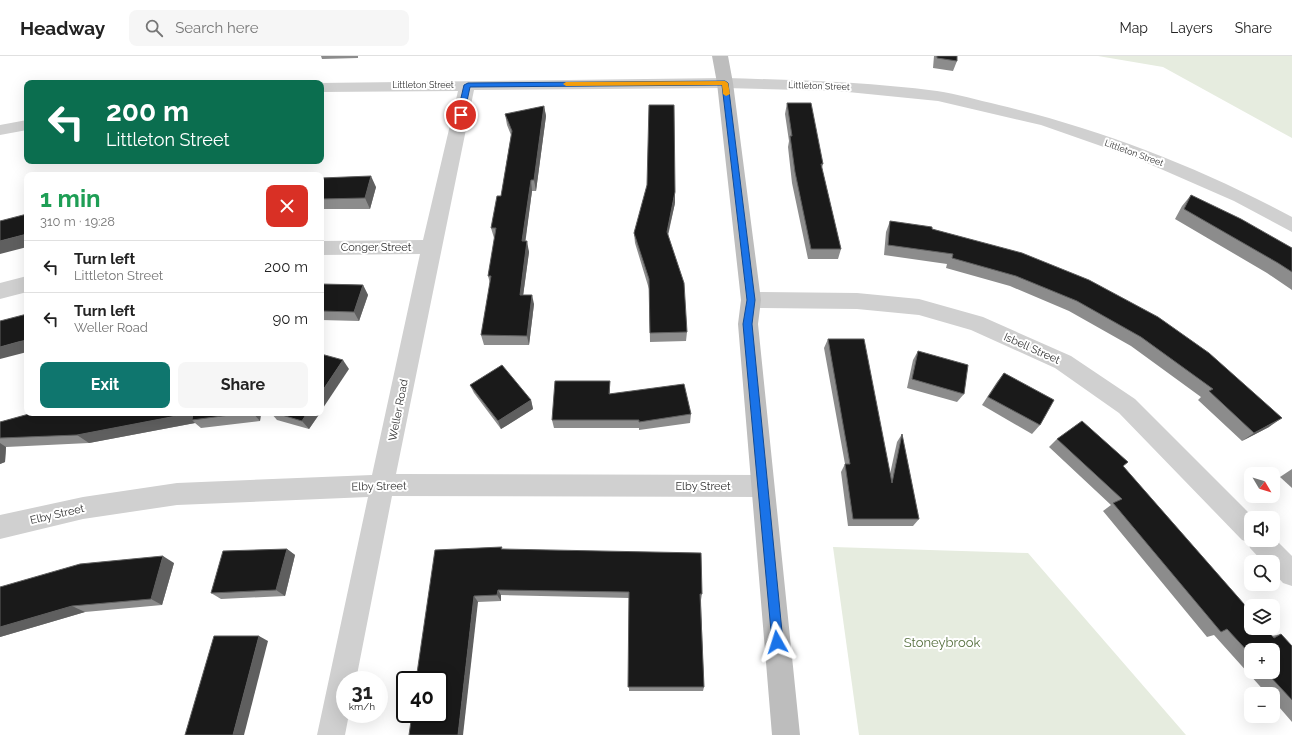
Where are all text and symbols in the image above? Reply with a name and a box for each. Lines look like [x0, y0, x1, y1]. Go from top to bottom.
search box [129, 10, 409, 46]
text: Headway [20, 17, 105, 39]
icon: search [143, 17, 165, 39]
text: Search here [175, 19, 258, 37]
text: Map [1120, 20, 1148, 36]
text: Layers [1170, 20, 1213, 36]
text: Share [1235, 20, 1272, 36]
street label: Littleton Street [392, 80, 454, 90]
street label: Littleton Street [788, 80, 850, 92]
text: 200 m [106, 95, 189, 128]
icon: left [40, 96, 92, 148]
pin [444, 98, 478, 132]
icon: arrive [450, 104, 472, 126]
text: Littleton Street [106, 129, 229, 150]
street label: Littleton Street [1103, 138, 1165, 168]
text: 1 min [40, 184, 101, 213]
button: close [266, 185, 308, 227]
text: 310 m · 19:28 [40, 214, 115, 229]
street label: Conger Street [341, 241, 412, 254]
text: Turn left [74, 250, 135, 268]
icon: left [40, 256, 62, 278]
text: 200 m [264, 258, 308, 276]
text: Littleton Street [74, 268, 163, 283]
text: Turn left [74, 302, 135, 320]
icon: left [40, 308, 62, 330]
text: 90 m [272, 310, 308, 328]
text: Weller Road [74, 320, 148, 335]
street label: Isbell Street [1002, 330, 1062, 367]
button: Exit [40, 362, 170, 408]
button: Share [178, 362, 308, 408]
street label: Weller Road [386, 378, 411, 442]
north arrow [1244, 467, 1280, 503]
map controls [1244, 467, 1280, 723]
street label: Elby Street [351, 480, 407, 493]
street label: Elby Street [675, 480, 731, 493]
street label: Elby Street [29, 502, 86, 527]
button: sound [1244, 511, 1280, 547]
button: search [1244, 555, 1280, 591]
button: layers [1244, 599, 1280, 635]
position arrow [756, 621, 798, 663]
park label: Stoneybrook [904, 635, 980, 650]
button: + [1244, 643, 1280, 679]
speed limit sign: 40 [396, 671, 448, 723]
text: 31 [351, 680, 373, 704]
button: − [1244, 687, 1280, 723]
text: km/h [349, 701, 375, 712]

